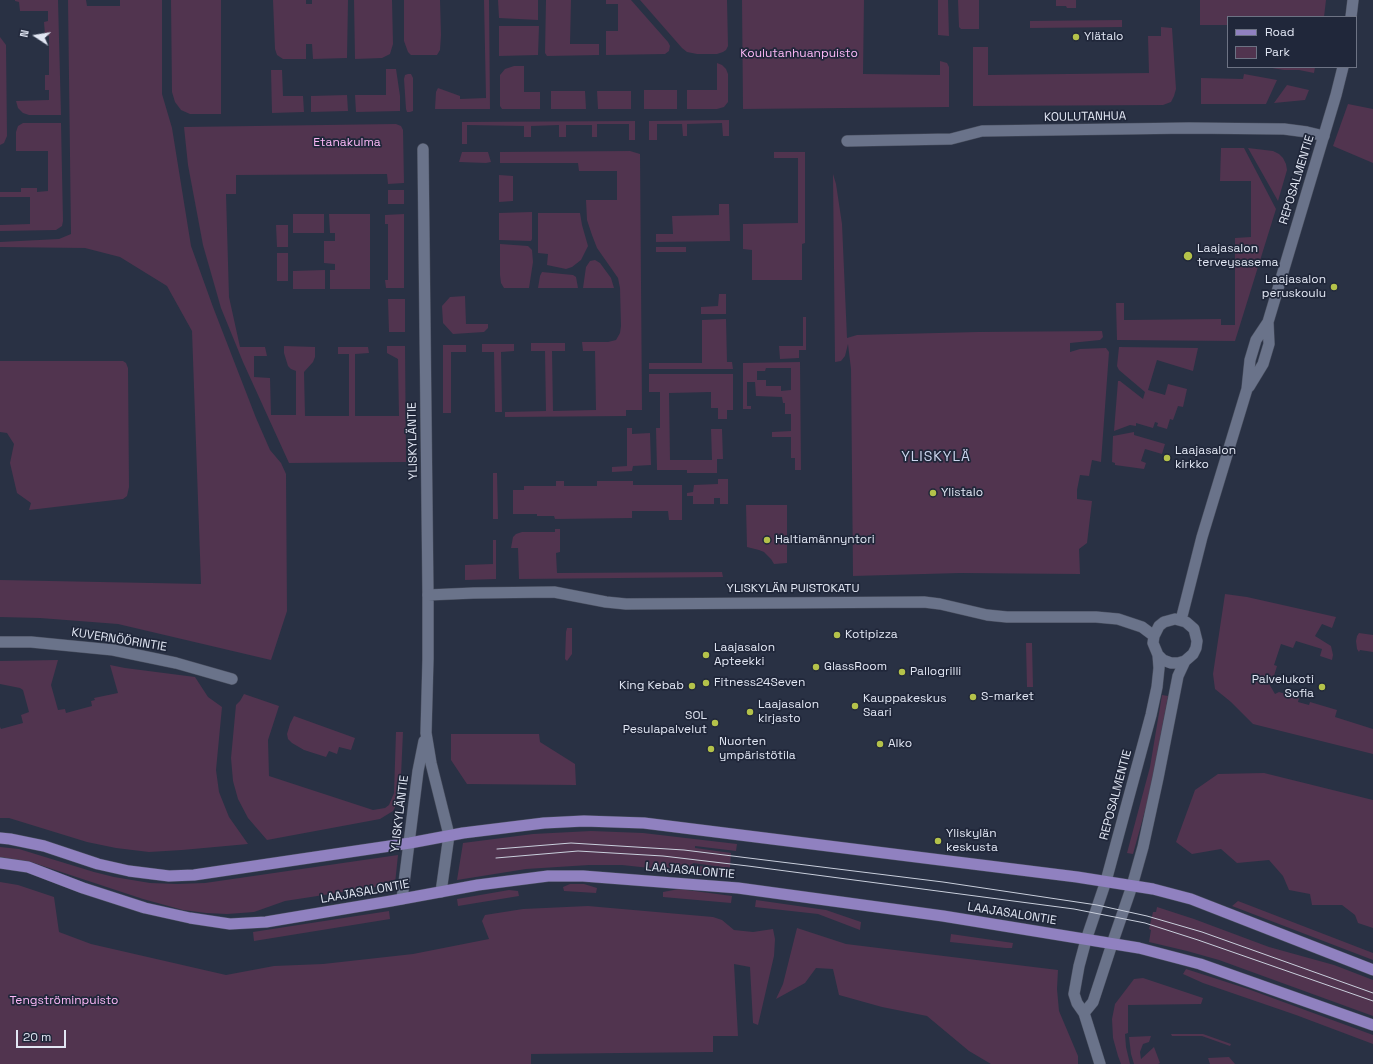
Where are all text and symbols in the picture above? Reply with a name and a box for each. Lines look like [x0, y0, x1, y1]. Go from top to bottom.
north arrow [16, 16, 56, 56]
legend [1227, 16, 1357, 68]
text: Road [1265, 24, 1294, 40]
text: N [17, 28, 32, 39]
place label: Ylätalo [1084, 30, 1124, 44]
marker: Ylätalo [1071, 32, 1081, 42]
text: Park [1265, 44, 1290, 60]
park label: Koulutanhuanpuisto [740, 47, 858, 61]
street label: KOULUTANHUA [1044, 109, 1126, 125]
street label: REPOSALMENTIE [1277, 134, 1317, 226]
park label: Etanakulma [313, 136, 381, 150]
place label: Laajasalon terveysasema [1197, 242, 1278, 270]
marker: Laajasalon terveysasema [1182, 250, 1194, 262]
place label: Laajasalon peruskoulu [1262, 273, 1326, 301]
marker: Laajasalon peruskoulu [1329, 282, 1339, 292]
street label: YLISKYLÄNTIE [405, 402, 421, 480]
place label: Laajasalon kirkko [1175, 444, 1236, 472]
district label: YLISKYLÄ [901, 449, 971, 465]
marker: Laajasalon kirkko [1162, 453, 1172, 463]
place label: Ylistalo [941, 486, 983, 500]
marker: Ylistalo [928, 488, 938, 498]
place label: Haltiamännyntori [775, 533, 875, 547]
marker: Haltiamännyntori [762, 535, 772, 545]
street label: YLISKYLÄN PUISTOKATU [727, 582, 859, 596]
street label: KUVERNÖÖRINTIE [70, 625, 168, 655]
place label: Kotipizza [845, 628, 898, 642]
marker: Kotipizza [832, 630, 842, 640]
place label: Laajasalon Apteekki [714, 641, 775, 669]
marker: Laajasalon Apteekki [701, 650, 711, 660]
place label: GlassRoom [824, 660, 887, 674]
marker: GlassRoom [811, 662, 821, 672]
place label: Pallogrilli [910, 665, 961, 679]
marker: Pallogrilli [897, 667, 907, 677]
place label: Palvelukoti Sofia [1252, 673, 1314, 701]
place label: Fitness24Seven [714, 676, 805, 690]
marker: Fitness24Seven [701, 678, 711, 688]
place label: King Kebab [619, 679, 684, 693]
marker: King Kebab [687, 681, 697, 691]
marker: Palvelukoti Sofia [1317, 682, 1327, 692]
place label: S-market [981, 690, 1034, 704]
place label: Kauppakeskus Saari [863, 692, 946, 720]
marker: S-market [968, 692, 978, 702]
place label: Laajasalon kirjasto [758, 698, 819, 726]
marker: Kauppakeskus Saari [850, 701, 860, 711]
marker: Laajasalon kirjasto [745, 707, 755, 717]
place label: SOL Pesulapalvelut [623, 709, 707, 737]
marker: SOL Pesulapalvelut [710, 718, 720, 728]
place label: Nuorten ympäristötila [719, 735, 796, 763]
place label: Alko [888, 737, 912, 751]
marker: Alko [875, 739, 885, 749]
marker: Nuorten ympäristötila [706, 744, 716, 754]
street label: REPOSALMENTIE [1097, 748, 1135, 842]
street label: YLISKYLÄNTIE [388, 775, 412, 853]
place label: Yliskylän keskusta [946, 827, 998, 855]
marker: Yliskylän keskusta [933, 836, 943, 846]
street label: LAAJASALONTIE [645, 860, 735, 882]
street label: LAAJASALONTIE [319, 877, 411, 907]
street label: LAAJASALONTIE [966, 900, 1058, 928]
park label: Tengströminpuisto [10, 994, 118, 1008]
scale bar [18, 1022, 68, 1048]
text: 20 m [23, 1029, 51, 1045]

